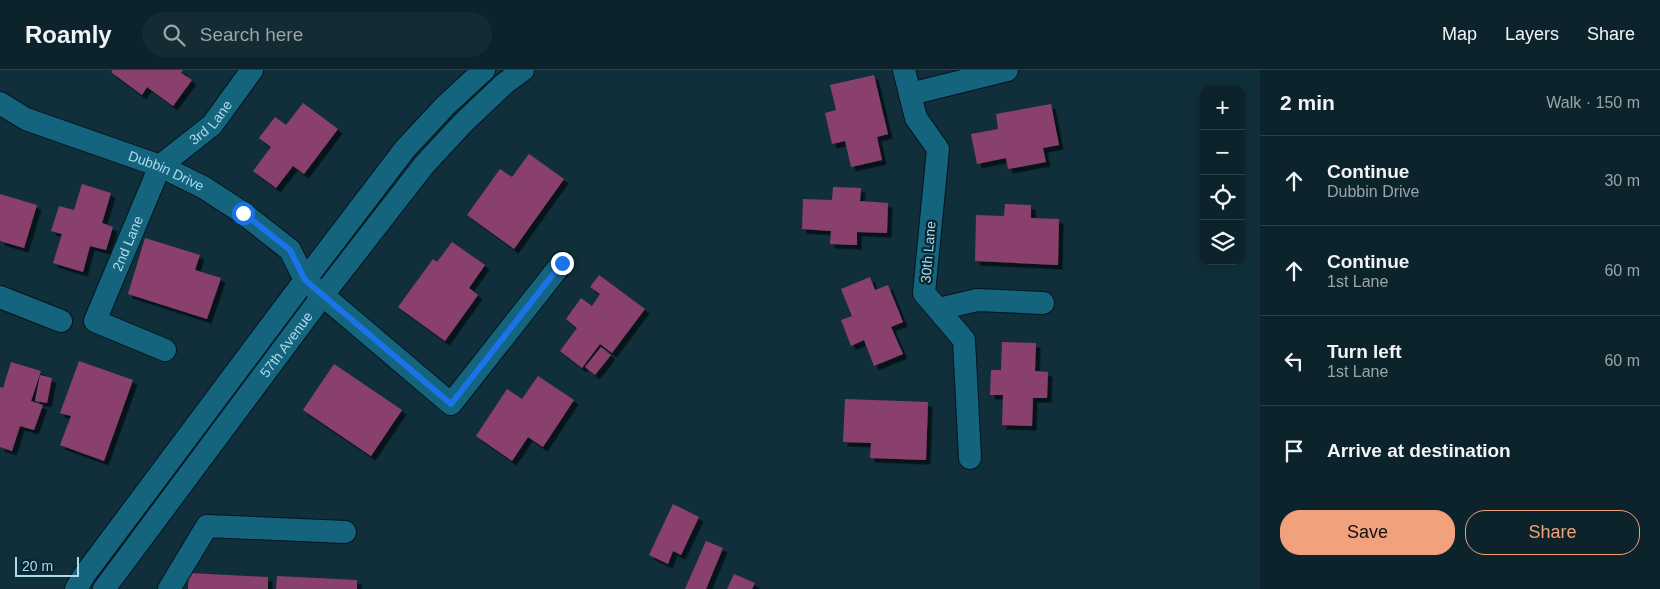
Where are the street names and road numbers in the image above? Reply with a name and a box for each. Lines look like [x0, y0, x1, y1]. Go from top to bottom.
street label: 3rd Lane [186, 97, 235, 148]
street label: Dubbin Drive [126, 148, 207, 194]
street label: 2nd Lane [109, 213, 146, 273]
street label: 30th Lane [917, 220, 939, 284]
street label: 57th Avenue [257, 308, 316, 380]

